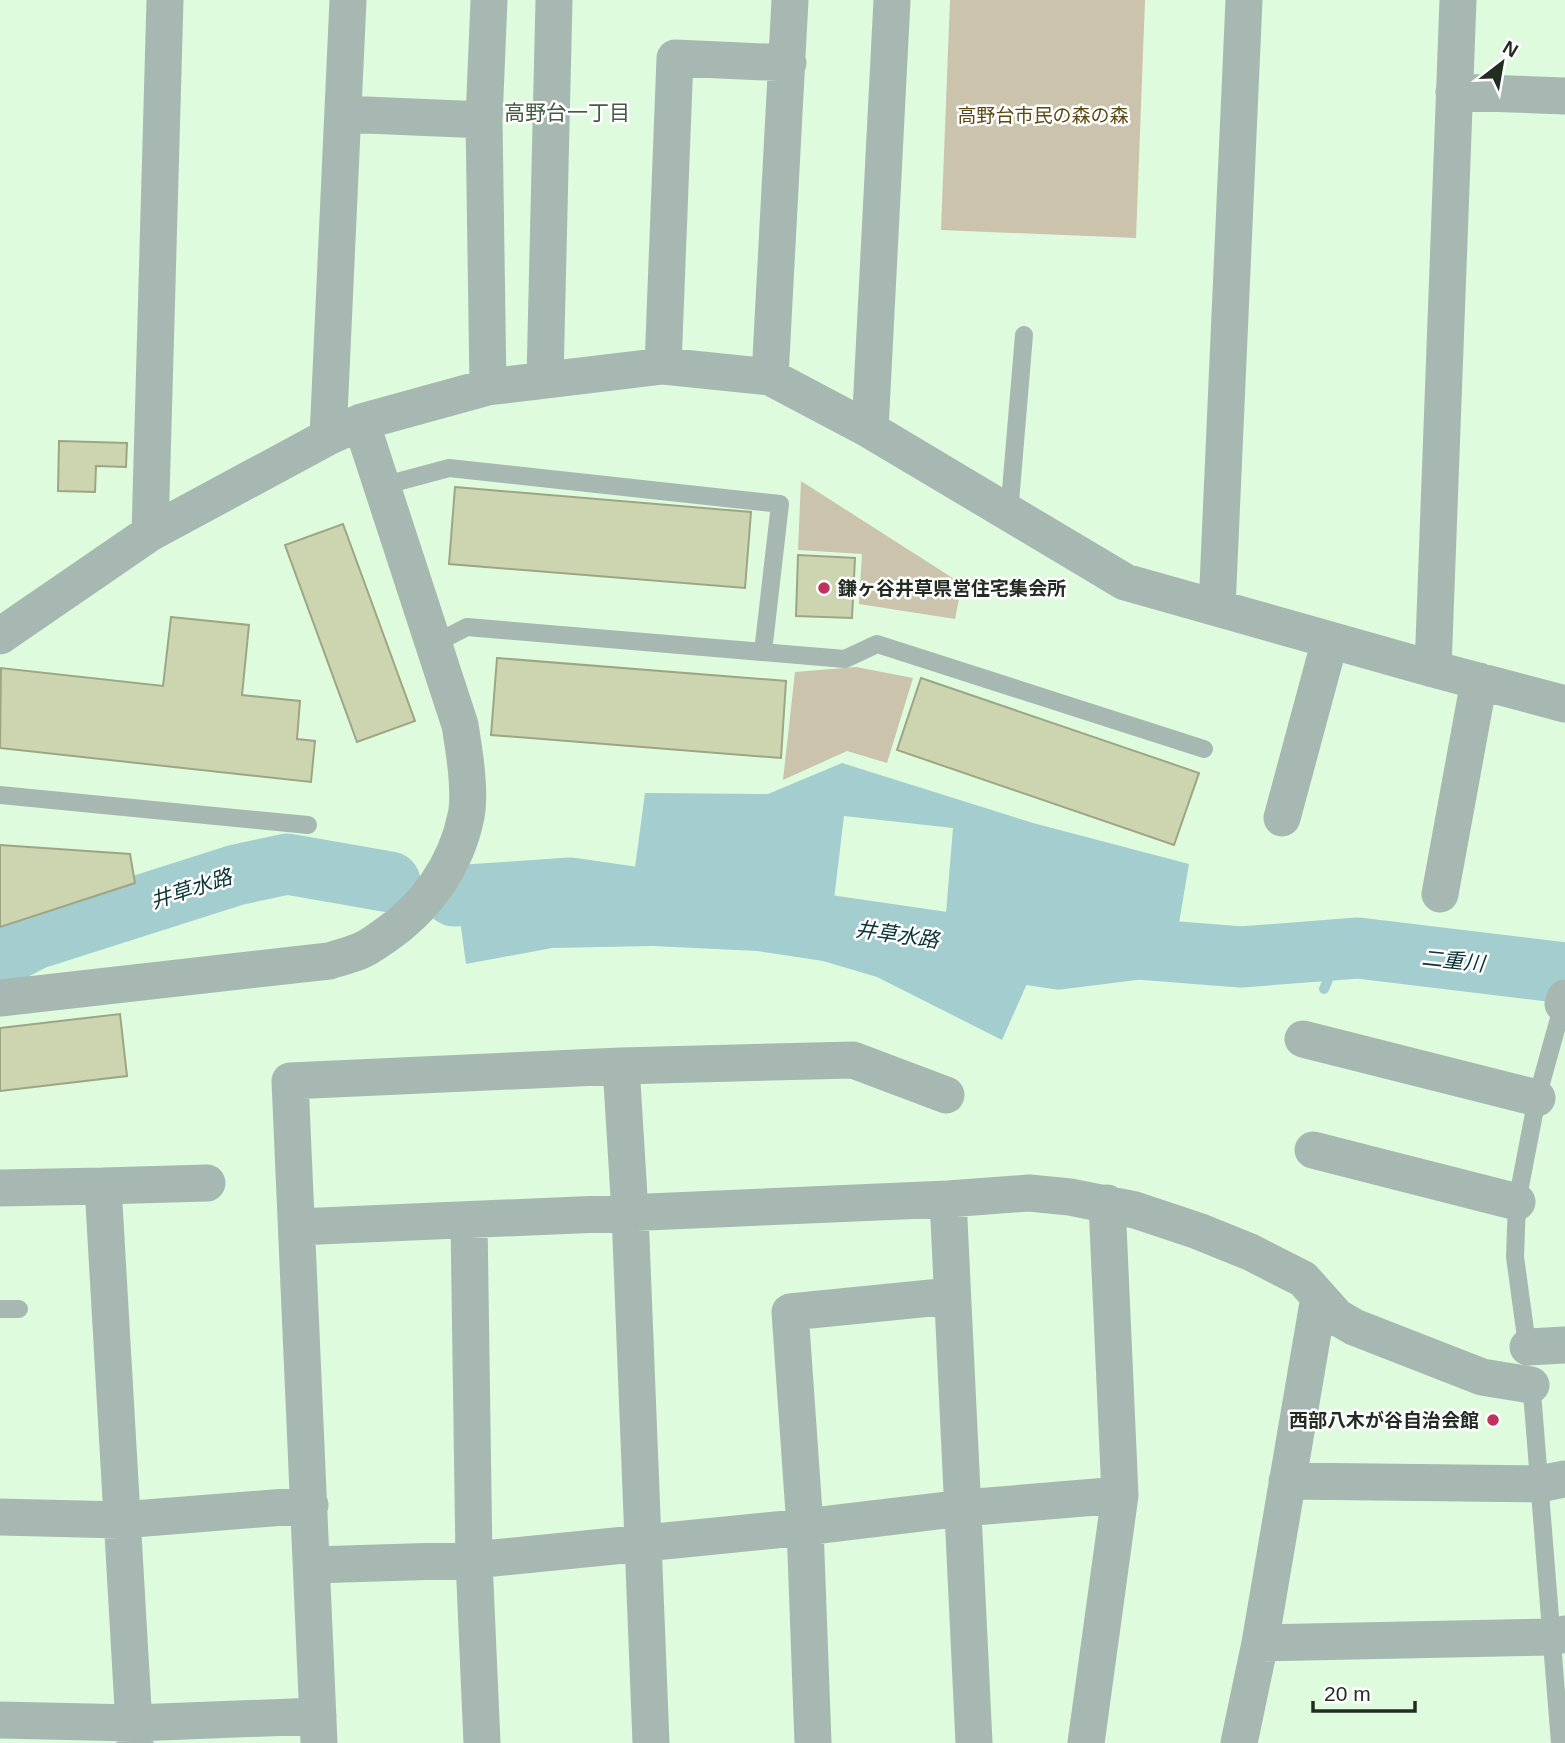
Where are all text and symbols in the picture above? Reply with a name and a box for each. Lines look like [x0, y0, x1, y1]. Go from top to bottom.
north arrow [1467, 28, 1537, 98]
text: N [1499, 36, 1522, 61]
district label: 高野台一丁目 [504, 101, 630, 124]
park label: 高野台市民の森の森 [957, 105, 1129, 126]
place label: 鎌ヶ谷井草県営住宅集会所 [837, 578, 1066, 599]
marker: 鎌ヶ谷井草県営住宅集会所 [816, 580, 832, 596]
water label: 井草水路 [147, 864, 236, 912]
water label: 井草水路 [854, 917, 942, 952]
water label: 二重川 [1421, 946, 1488, 975]
place label: 西部八木が谷自治会館 [1289, 1410, 1479, 1431]
marker: 西部八木が谷自治会館 [1485, 1412, 1501, 1428]
scale bar [1313, 1670, 1414, 1714]
text: 20 m [1324, 1682, 1371, 1705]

